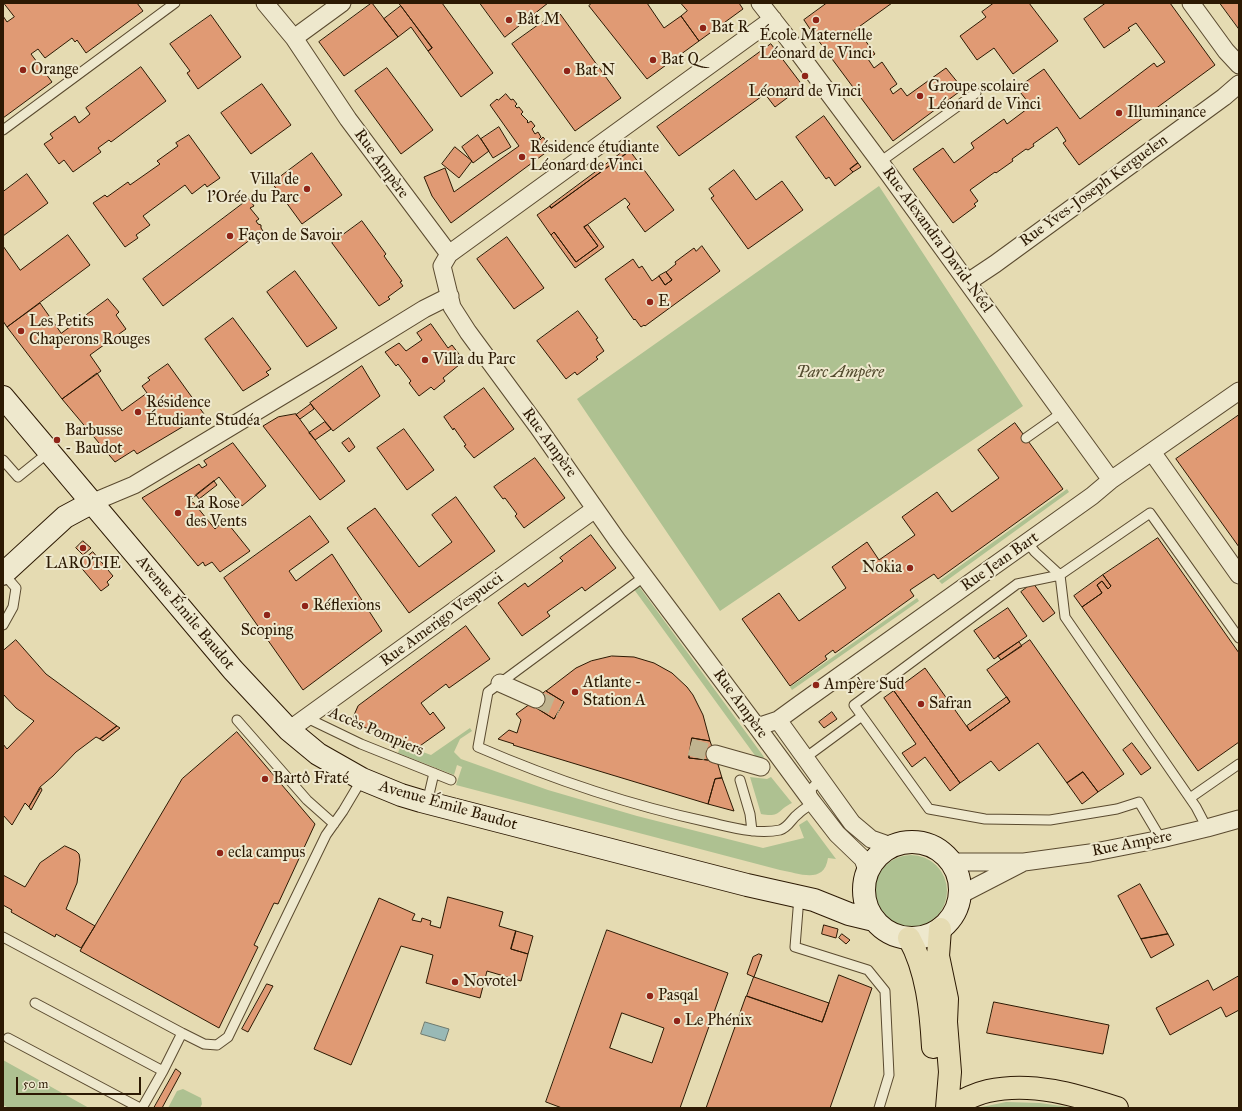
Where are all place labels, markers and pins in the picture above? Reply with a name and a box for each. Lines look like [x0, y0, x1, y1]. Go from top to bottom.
place label: Bât M [517, 10, 560, 30]
marker: Bât M [504, 15, 514, 25]
marker: École Maternelle Léonard de Vinci [811, 15, 821, 25]
place label: Bat R [711, 18, 749, 38]
marker: Bat R [698, 23, 708, 33]
place label: École Maternelle Léonard de Vinci [760, 26, 872, 64]
place label: Bat Q [661, 50, 699, 70]
marker: Bat Q [648, 55, 658, 65]
place label: Orange [31, 60, 79, 80]
place label: Bat N [575, 61, 615, 81]
marker: Orange [18, 65, 28, 75]
marker: Bat N [562, 66, 572, 76]
marker: Léonard de Vinci [800, 71, 810, 81]
place label: Groupe scolaire Léonard de Vinci [928, 77, 1041, 115]
place label: Léonard de Vinci [749, 82, 861, 102]
marker: Groupe scolaire Léonard de Vinci [915, 91, 925, 101]
place label: Illuminance [1127, 103, 1206, 123]
marker: Illuminance [1114, 108, 1124, 118]
place label: Résidence étudiante Léonard de Vinci [530, 138, 659, 176]
marker: Résidence étudiante Léonard de Vinci [517, 152, 527, 162]
place label: Villa de l'Orée du Parc [208, 170, 299, 208]
marker: Villa de l'Orée du Parc [302, 184, 312, 194]
place label: Façon de Savoir [238, 226, 342, 246]
marker: Façon de Savoir [225, 231, 235, 241]
place label: E [658, 292, 669, 312]
marker: E [645, 297, 655, 307]
place label: Les Petits Chaperons Rouges [29, 312, 150, 350]
marker: Les Petits Chaperons Rouges [16, 326, 26, 336]
place label: Villa du Parc [433, 350, 516, 370]
marker: Villa du Parc [420, 355, 430, 365]
place label: Résidence Étudiante Studéa [146, 393, 260, 431]
marker: Résidence Étudiante Studéa [133, 407, 143, 417]
place label: Barbusse - Baudot [65, 421, 123, 459]
marker: Barbusse - Baudot [52, 435, 62, 445]
place label: La Rose des Vents [186, 494, 247, 532]
marker: La Rose des Vents [173, 508, 183, 518]
marker: LAROTIE [78, 543, 88, 553]
place label: LAROTIE [45, 554, 121, 574]
place label: Nokia [862, 558, 902, 578]
marker: Nokia [905, 563, 915, 573]
place label: Réflexions [313, 596, 381, 616]
marker: Réflexions [300, 601, 310, 611]
marker: Scoping [262, 610, 272, 620]
place label: Scoping [241, 621, 293, 641]
place label: Atlante - Station A [583, 673, 646, 711]
place label: Ampère Sud [824, 675, 905, 695]
marker: Ampère Sud [811, 680, 821, 690]
marker: Atlante - Station A [570, 687, 580, 697]
place label: Safran [929, 694, 972, 714]
marker: Safran [916, 699, 926, 709]
place label: Bartô Fraté [273, 769, 349, 789]
marker: Bartô Fraté [260, 774, 270, 784]
place label: ecla campus [228, 843, 305, 863]
marker: ecla campus [215, 848, 225, 858]
place label: Novotel [463, 972, 517, 992]
marker: Novotel [450, 977, 460, 987]
place label: Pasqal [658, 986, 698, 1006]
marker: Pasqal [645, 991, 655, 1001]
place label: Le Phénix [685, 1011, 752, 1031]
marker: Le Phénix [672, 1016, 682, 1026]

